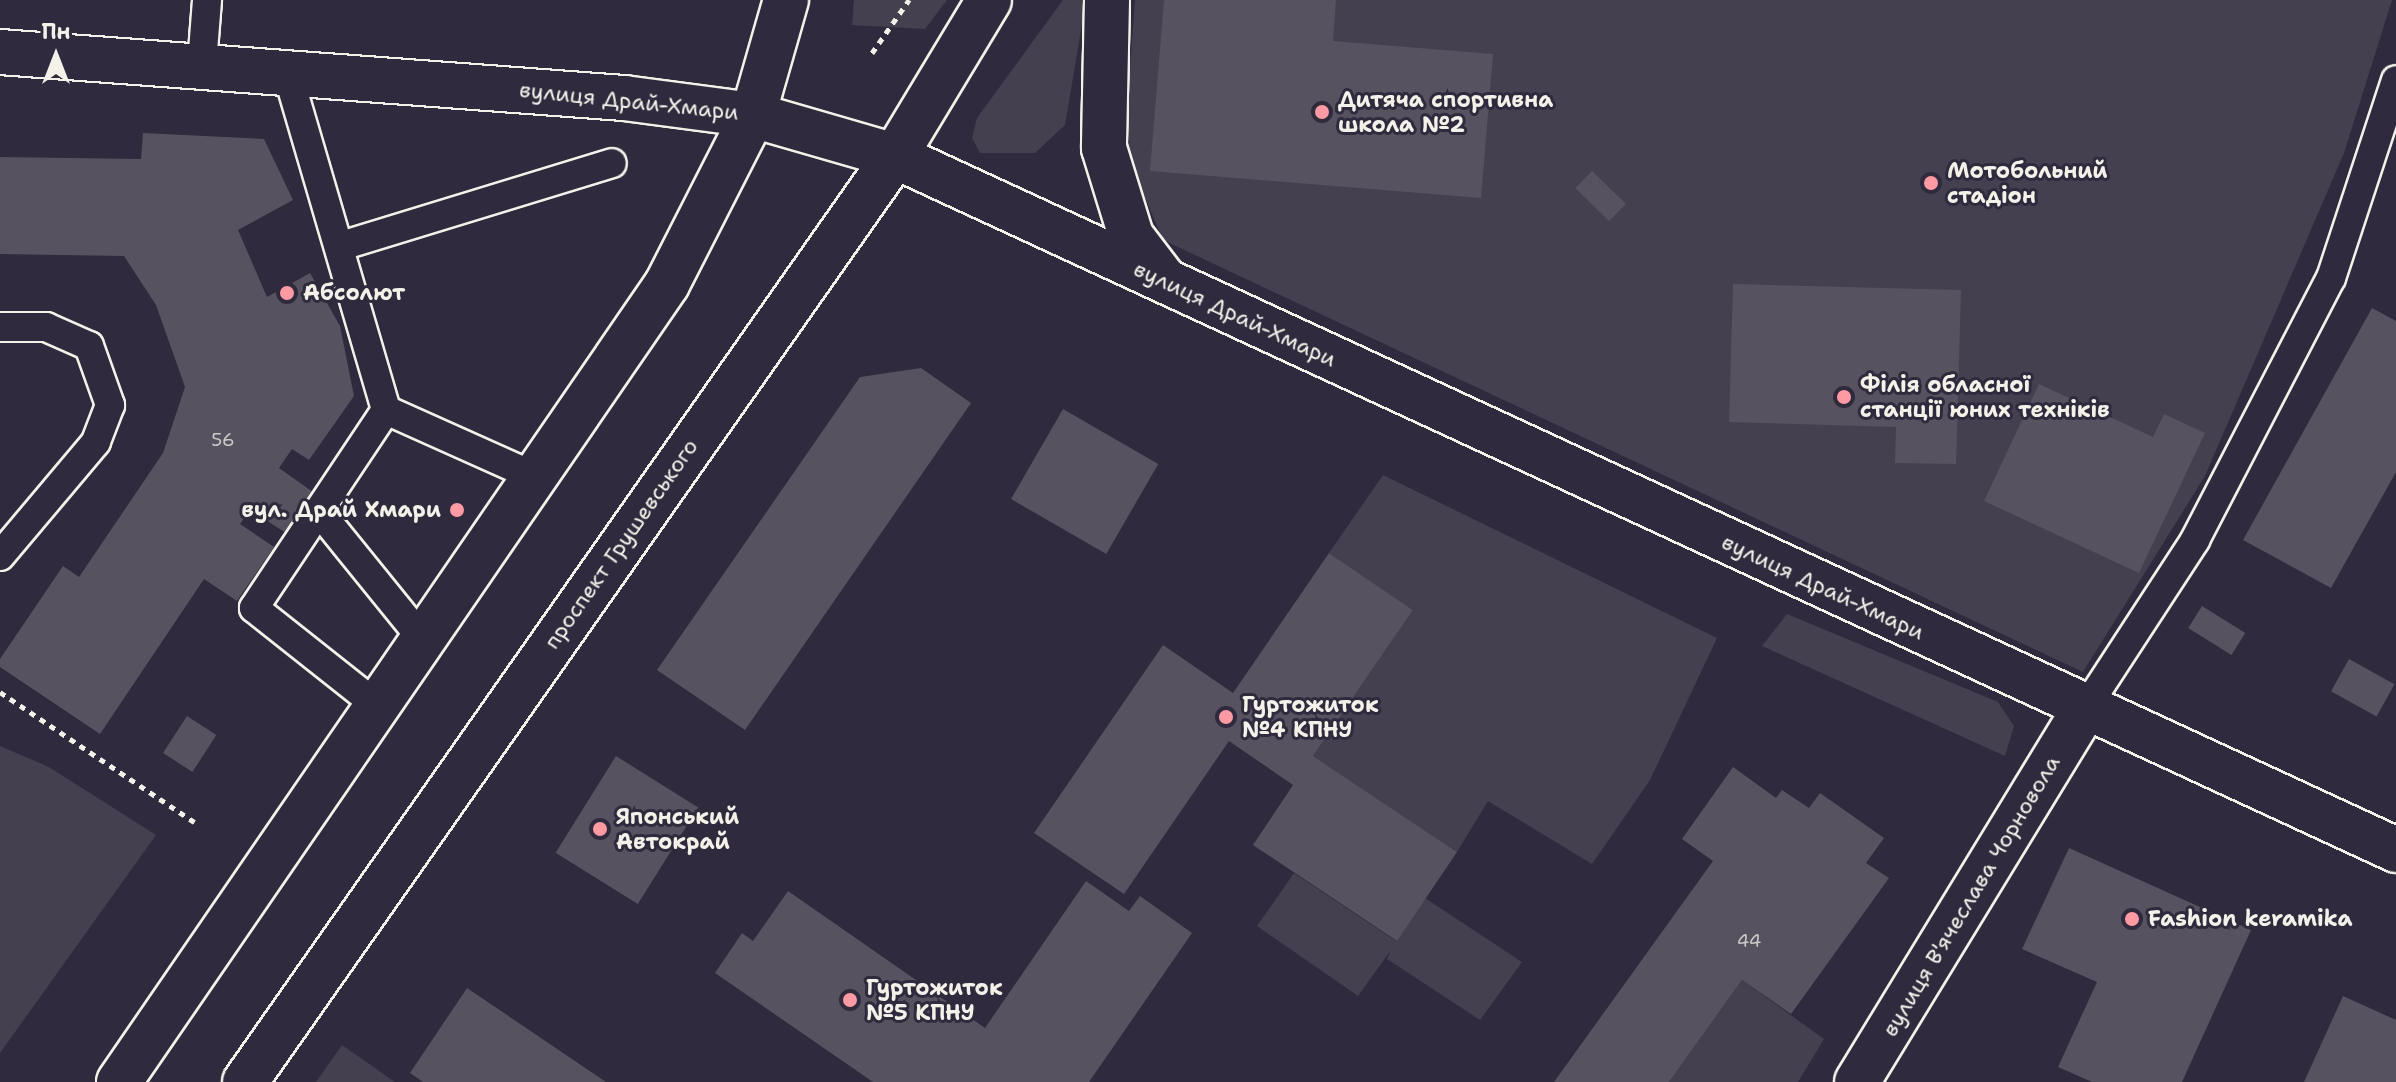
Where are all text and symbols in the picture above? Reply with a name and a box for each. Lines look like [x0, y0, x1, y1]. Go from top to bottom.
north arrow [16, 16, 96, 96]
text: Пн [41, 17, 71, 46]
street label: вулиця Драй-Хмари [518, 76, 740, 126]
place label: Дитяча спортивна школа №2 [1338, 86, 1553, 138]
marker: Дитяча спортивна школа №2 [1313, 103, 1331, 121]
place label: Мотобольний стадіон [1947, 157, 2108, 208]
marker: Мотобольний стадіон [1922, 174, 1940, 192]
street label: вулиця Драй-Хмари [1130, 255, 1340, 373]
place label: Абсолют [303, 280, 405, 306]
marker: Абсолют [278, 284, 296, 302]
place label: Філія обласної станції юних техніків [1860, 371, 2110, 422]
marker: Філія обласної станції юних техніків [1835, 388, 1853, 406]
house number: 56 [211, 429, 235, 451]
street label: проспект Грушевського [538, 434, 704, 654]
place label: вул. Драй Хмари [241, 497, 441, 523]
marker: вул. Драй Хмари [448, 501, 466, 519]
street label: вулиця Драй-Хмари [1718, 528, 1928, 646]
place label: Гуртожиток №4 КПНУ [1242, 691, 1379, 742]
marker: Гуртожиток №4 КПНУ [1217, 708, 1235, 726]
street label: вулиця В'ячеслава Чорновола [1877, 751, 2065, 1041]
place label: Японський Автокрай [616, 803, 739, 854]
marker: Японський Автокрай [591, 820, 609, 838]
place label: Fashion keramika [2148, 906, 2352, 932]
marker: Fashion keramika [2123, 910, 2141, 928]
house number: 44 [1737, 930, 1761, 952]
place label: Гуртожиток №5 КПНУ [866, 974, 1003, 1026]
marker: Гуртожиток №5 КПНУ [841, 991, 859, 1009]

